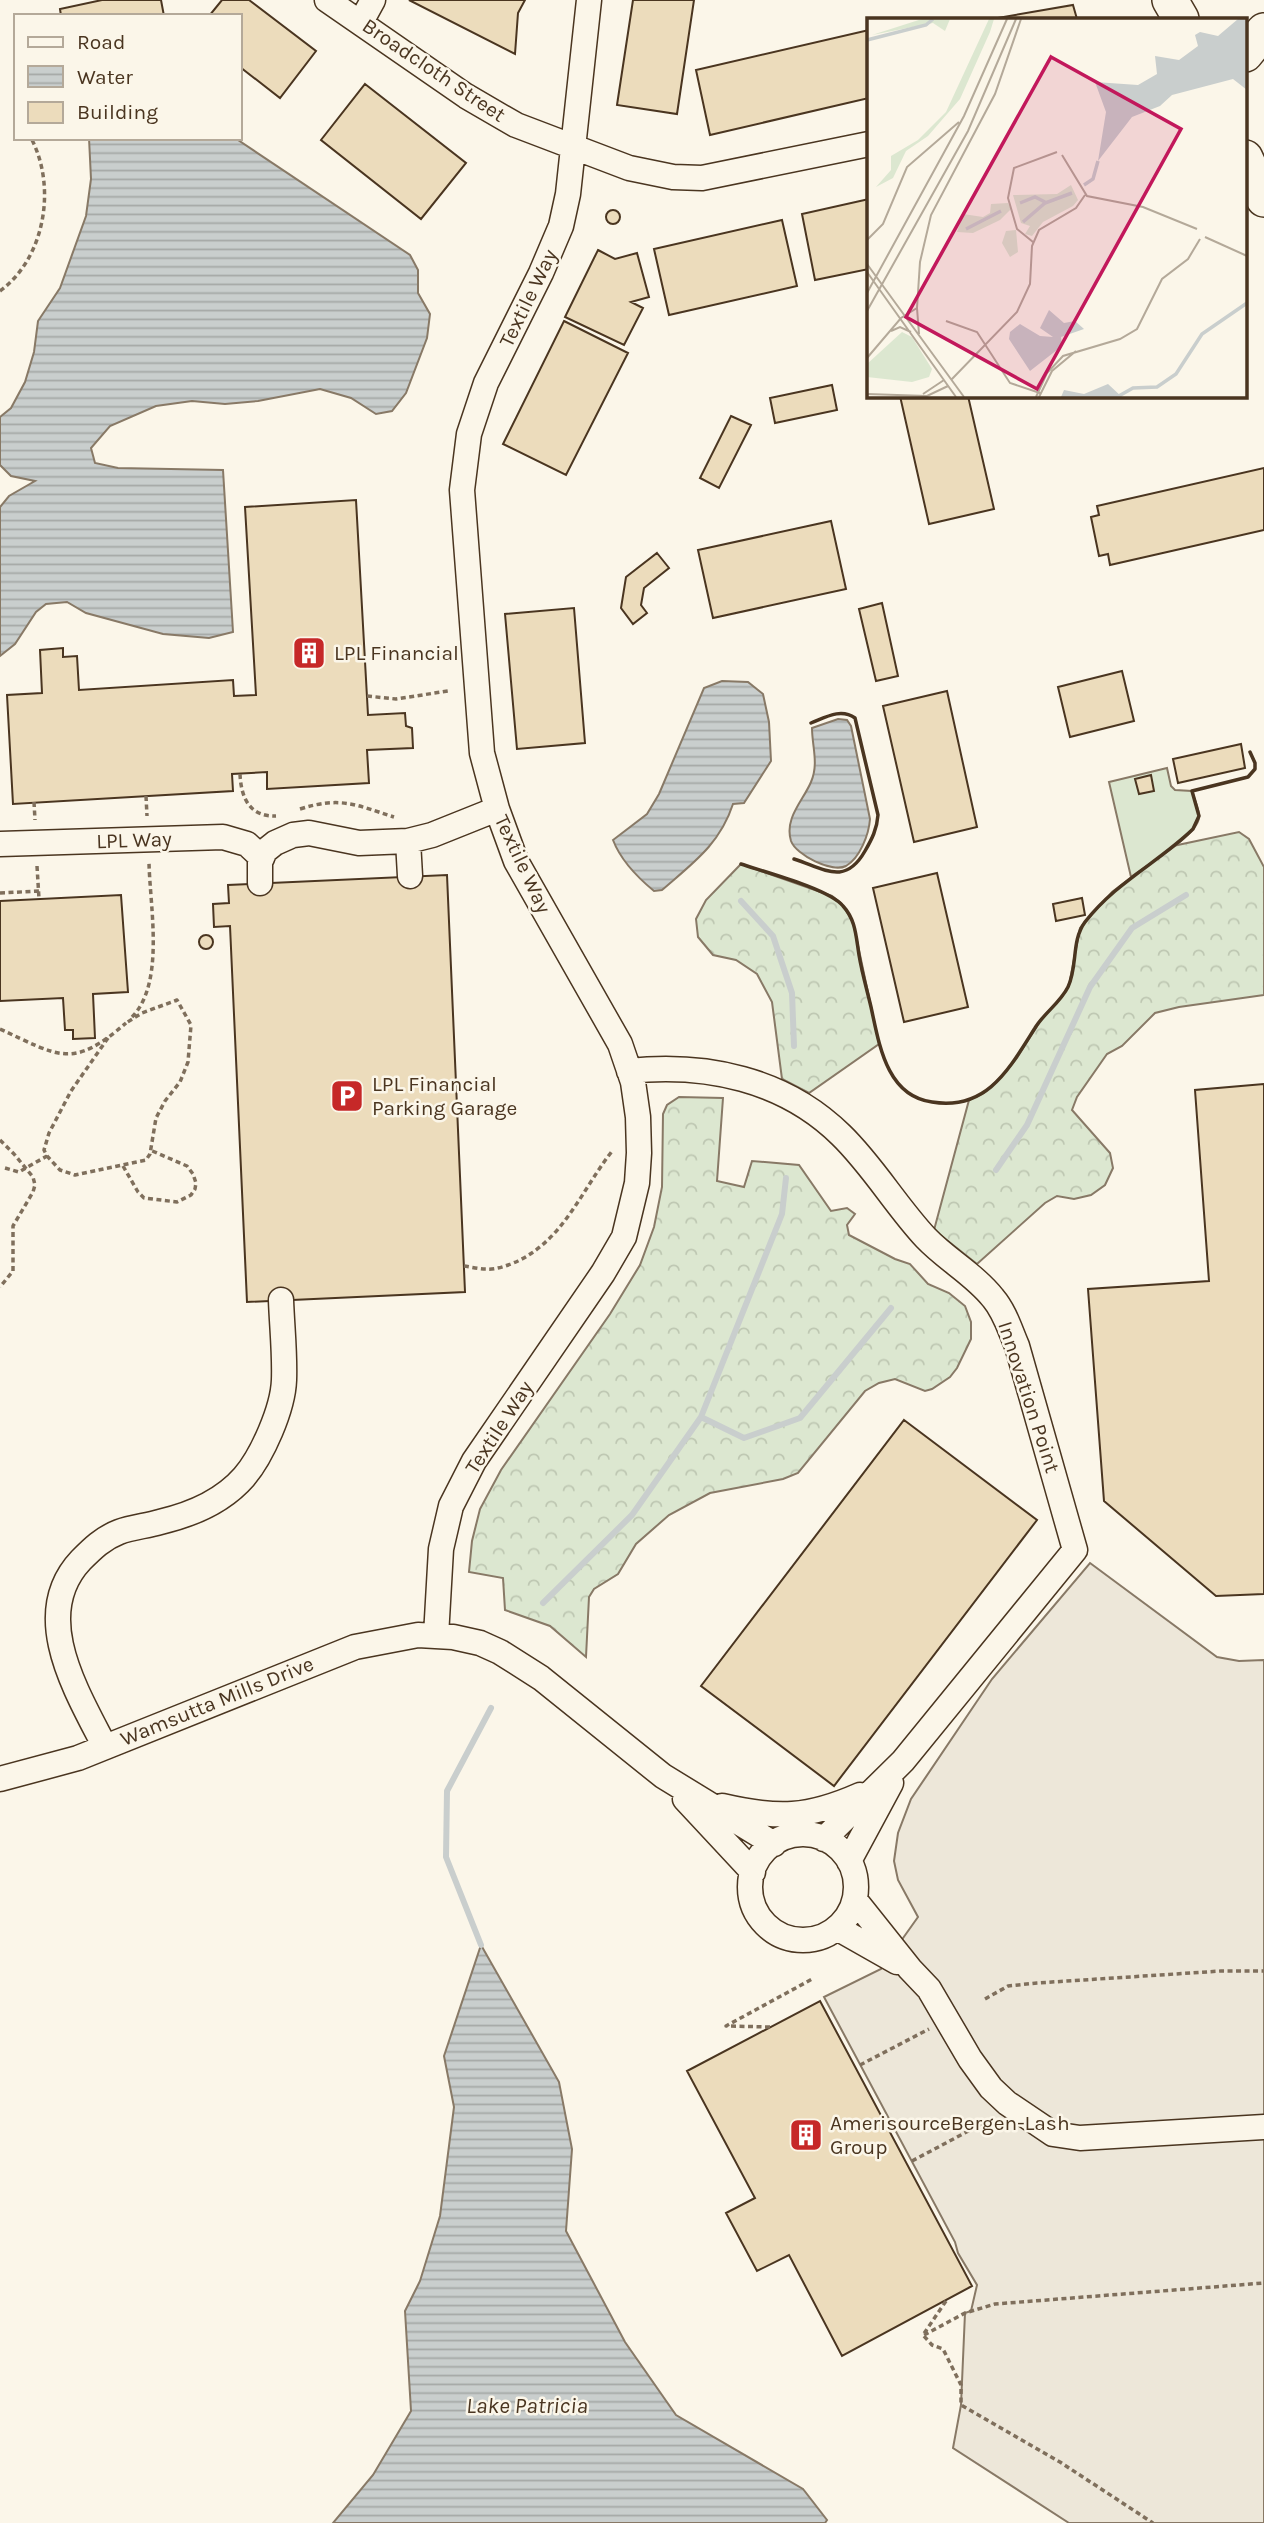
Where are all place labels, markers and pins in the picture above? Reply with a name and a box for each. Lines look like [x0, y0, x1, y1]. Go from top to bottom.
building icon: LPL Financial [290, 634, 328, 672]
place label: LPL Financial [334, 641, 459, 665]
place label: LPL Financial Parking Garage [372, 1072, 517, 1120]
parking icon: LPL Financial Parking Garage [328, 1077, 366, 1115]
place label: AmerisourceBergen-Lash Group [830, 2111, 1070, 2159]
building icon: AmerisourceBergen-Lash Group [787, 2116, 825, 2154]

